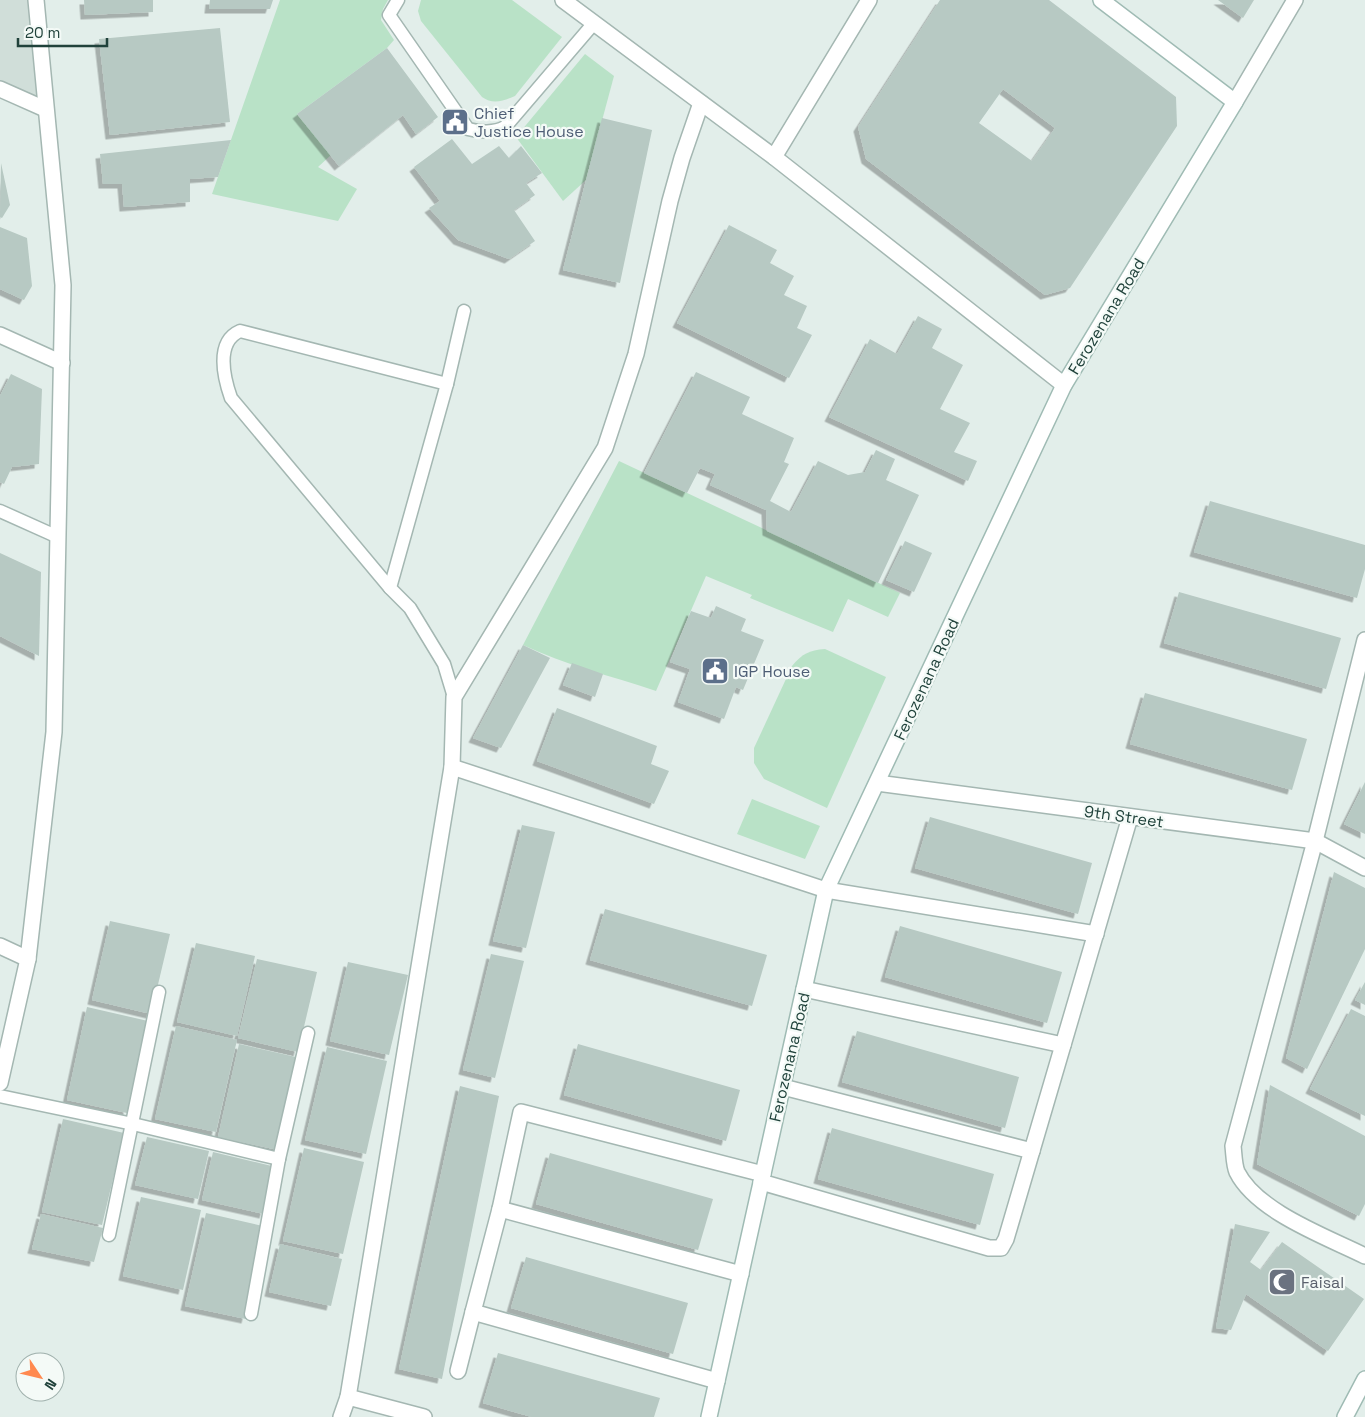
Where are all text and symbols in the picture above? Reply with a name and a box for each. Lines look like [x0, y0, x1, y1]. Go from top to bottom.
scale bar [18, 15, 106, 47]
text: 20 m [25, 23, 60, 42]
place label: Chief Justice House [474, 103, 584, 142]
public building icon: Chief Justice House [440, 107, 470, 137]
street label: Ferozenana Road [1063, 254, 1149, 378]
street label: Ferozenana Road [889, 615, 964, 744]
public building icon: IGP House [700, 656, 730, 686]
place label: IGP House [734, 661, 810, 682]
street label: 9th Street [1083, 801, 1165, 832]
street label: Ferozenana Road [764, 990, 815, 1124]
mosque icon: Faisal [1267, 1267, 1297, 1297]
place label: Faisal [1301, 1272, 1344, 1293]
north arrow [15, 1352, 65, 1402]
text: N [41, 1375, 61, 1393]

